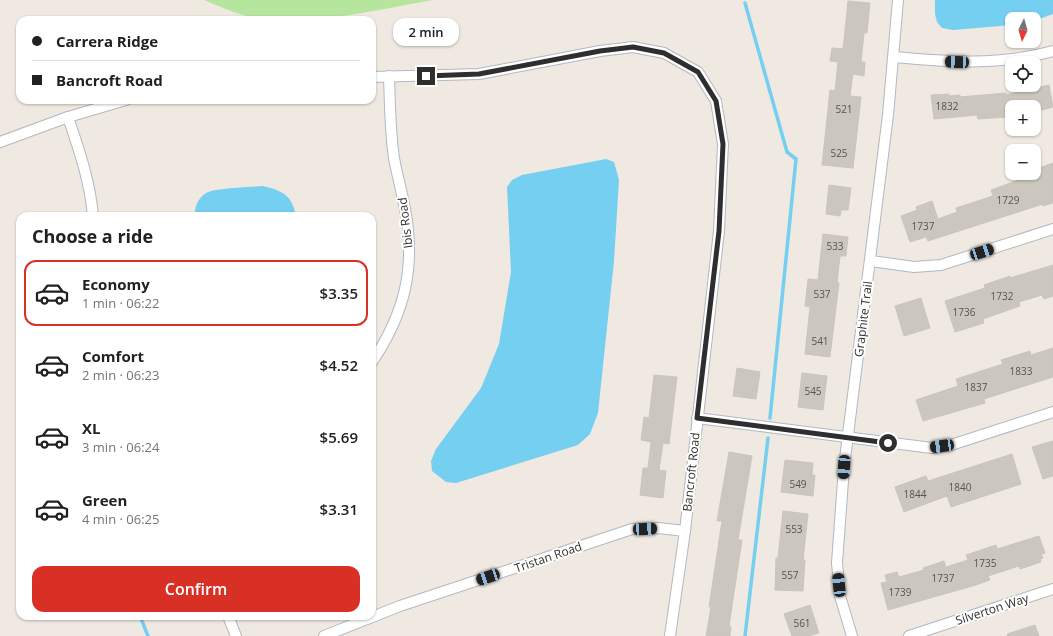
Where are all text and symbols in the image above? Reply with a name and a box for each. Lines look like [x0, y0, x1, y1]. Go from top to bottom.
north arrow [1005, 12, 1041, 48]
map controls [1005, 12, 1041, 180]
callout: 2 min [393, 18, 459, 46]
text: 2 min [408, 23, 444, 41]
text: Carrera Ridge [56, 31, 158, 51]
car [945, 56, 969, 68]
button: locate [1005, 56, 1041, 92]
route end [417, 67, 435, 85]
text: Bancroft Road [56, 70, 163, 90]
house number: 1832 [936, 99, 959, 113]
button: + [1005, 100, 1041, 136]
house number: 521 [835, 102, 853, 116]
button: − [1005, 144, 1041, 180]
house number: 525 [830, 146, 848, 160]
house number: 1729 [997, 193, 1020, 207]
street label: Ibis Road [393, 197, 417, 249]
house number: 1737 [912, 219, 935, 233]
text: Choose a ride [32, 224, 153, 248]
house number: 533 [826, 239, 844, 253]
car [969, 243, 995, 261]
text: Economy [82, 274, 150, 294]
icon: car [34, 275, 70, 311]
street label: Graphite Trail [850, 280, 876, 358]
text: $3.35 [320, 283, 358, 303]
house number: 537 [813, 287, 831, 301]
house number: 1732 [991, 289, 1014, 303]
text: 1 min · 06:22 [82, 294, 159, 312]
house number: 1736 [953, 305, 976, 319]
house number: 541 [811, 334, 829, 348]
text: Comfort [82, 346, 144, 366]
icon: car [34, 347, 70, 383]
text: $4.52 [320, 355, 358, 375]
house number: 1833 [1010, 364, 1033, 378]
text: 2 min · 06:23 [82, 366, 159, 384]
house number: 1837 [965, 380, 988, 394]
house number: 545 [804, 384, 822, 398]
text: XL [82, 418, 100, 438]
icon: car [34, 419, 70, 455]
text: $5.69 [320, 427, 358, 447]
street label: Bancroft Road [678, 431, 704, 513]
route start [879, 434, 897, 452]
text: 3 min · 06:24 [82, 438, 159, 456]
car [929, 438, 955, 454]
car [837, 455, 851, 479]
house number: 549 [789, 477, 807, 491]
house number: 1840 [949, 480, 972, 494]
house number: 1844 [904, 487, 927, 501]
text: Green [82, 490, 127, 510]
icon: car [34, 491, 70, 527]
text: $3.31 [320, 499, 358, 519]
text: 4 min · 06:25 [82, 510, 159, 528]
car [633, 522, 657, 536]
house number: 553 [785, 522, 803, 536]
street label: Tristan Road [512, 538, 584, 576]
house number: 1735 [974, 556, 997, 570]
button: Confirm [32, 566, 360, 612]
car [475, 567, 501, 587]
house number: 557 [781, 568, 799, 582]
house number: 1737 [932, 571, 955, 585]
car [832, 572, 846, 598]
house number: 1739 [889, 585, 912, 599]
street label: Silverton Way [953, 589, 1032, 629]
house number: 561 [793, 616, 811, 630]

